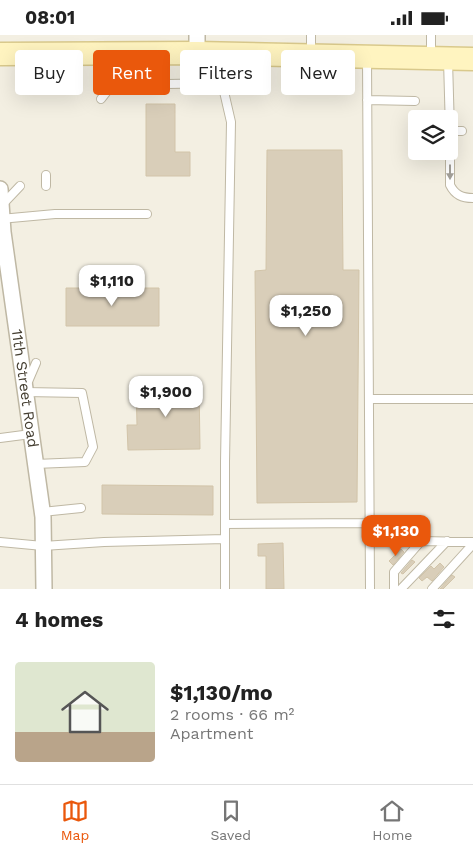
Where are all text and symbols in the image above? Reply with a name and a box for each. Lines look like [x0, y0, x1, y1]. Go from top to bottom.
text: 08:01 [25, 6, 75, 29]
chip: Buy [15, 50, 83, 95]
chip: Rent [93, 50, 170, 95]
chip: Filters [180, 50, 271, 95]
chip: New [281, 50, 355, 95]
map controls [408, 110, 458, 160]
button: layers [408, 110, 458, 160]
one-way arrow [446, 165, 454, 181]
pin: $1,110 [71, 265, 153, 307]
text: $1,110 [90, 271, 134, 290]
pin: $1,250 [265, 295, 347, 337]
text: $1,250 [281, 301, 331, 320]
street label: 11th Street Road [8, 328, 42, 449]
pin: $1,900 [125, 375, 207, 418]
text: $1,900 [140, 382, 192, 401]
pin: $1,130 [355, 515, 437, 557]
text: $1,130 [373, 521, 419, 540]
icon: filters [430, 605, 458, 633]
text: 4 homes [15, 607, 103, 632]
text: $1,130/mo [170, 680, 272, 705]
icon: home [55, 682, 115, 742]
text: 2 rooms · 66 m² [170, 705, 294, 724]
text: Apartment [170, 724, 253, 743]
tab: Map [61, 797, 89, 843]
tab: Saved [210, 797, 251, 843]
tab: Home [372, 797, 412, 843]

